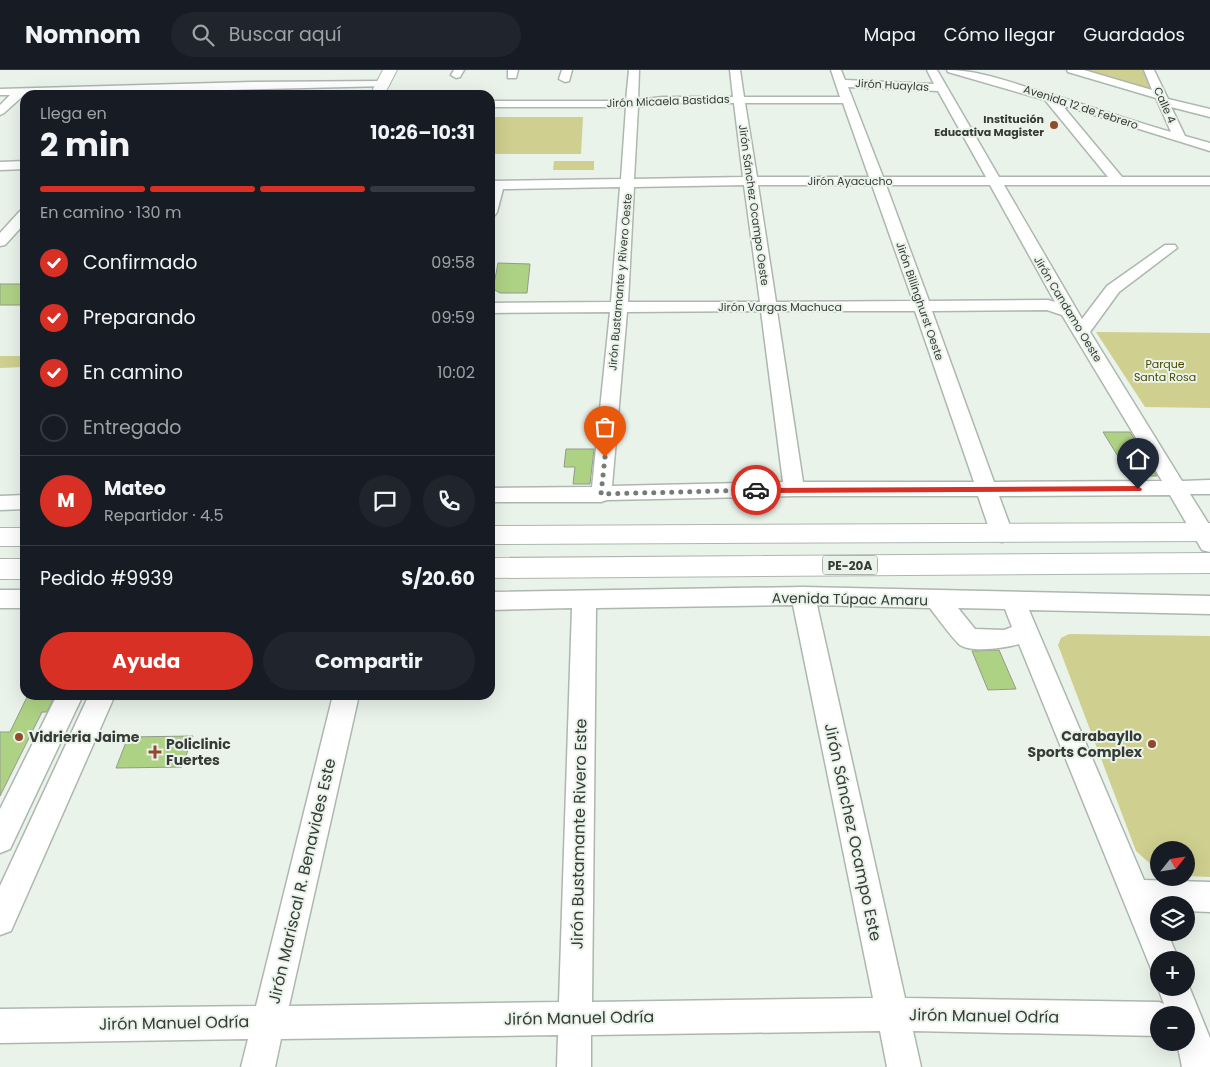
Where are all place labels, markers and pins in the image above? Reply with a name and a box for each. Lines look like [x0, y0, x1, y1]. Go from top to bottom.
place label: Institución Educativa Magister [934, 111, 1044, 140]
marker: Institución Educativa Magister [1048, 119, 1060, 131]
pin [584, 406, 626, 457]
pin [1117, 438, 1159, 489]
place label: Carabayllo Sports Complex [1028, 726, 1143, 762]
place label: Vidrieria Jaime [29, 727, 140, 747]
marker: Vidrieria Jaime [13, 731, 25, 743]
place label: Policlinic Fuertes [166, 734, 231, 770]
marker: Carabayllo Sports Complex [1146, 738, 1158, 750]
marker: Policlinic Fuertes [148, 745, 162, 759]

